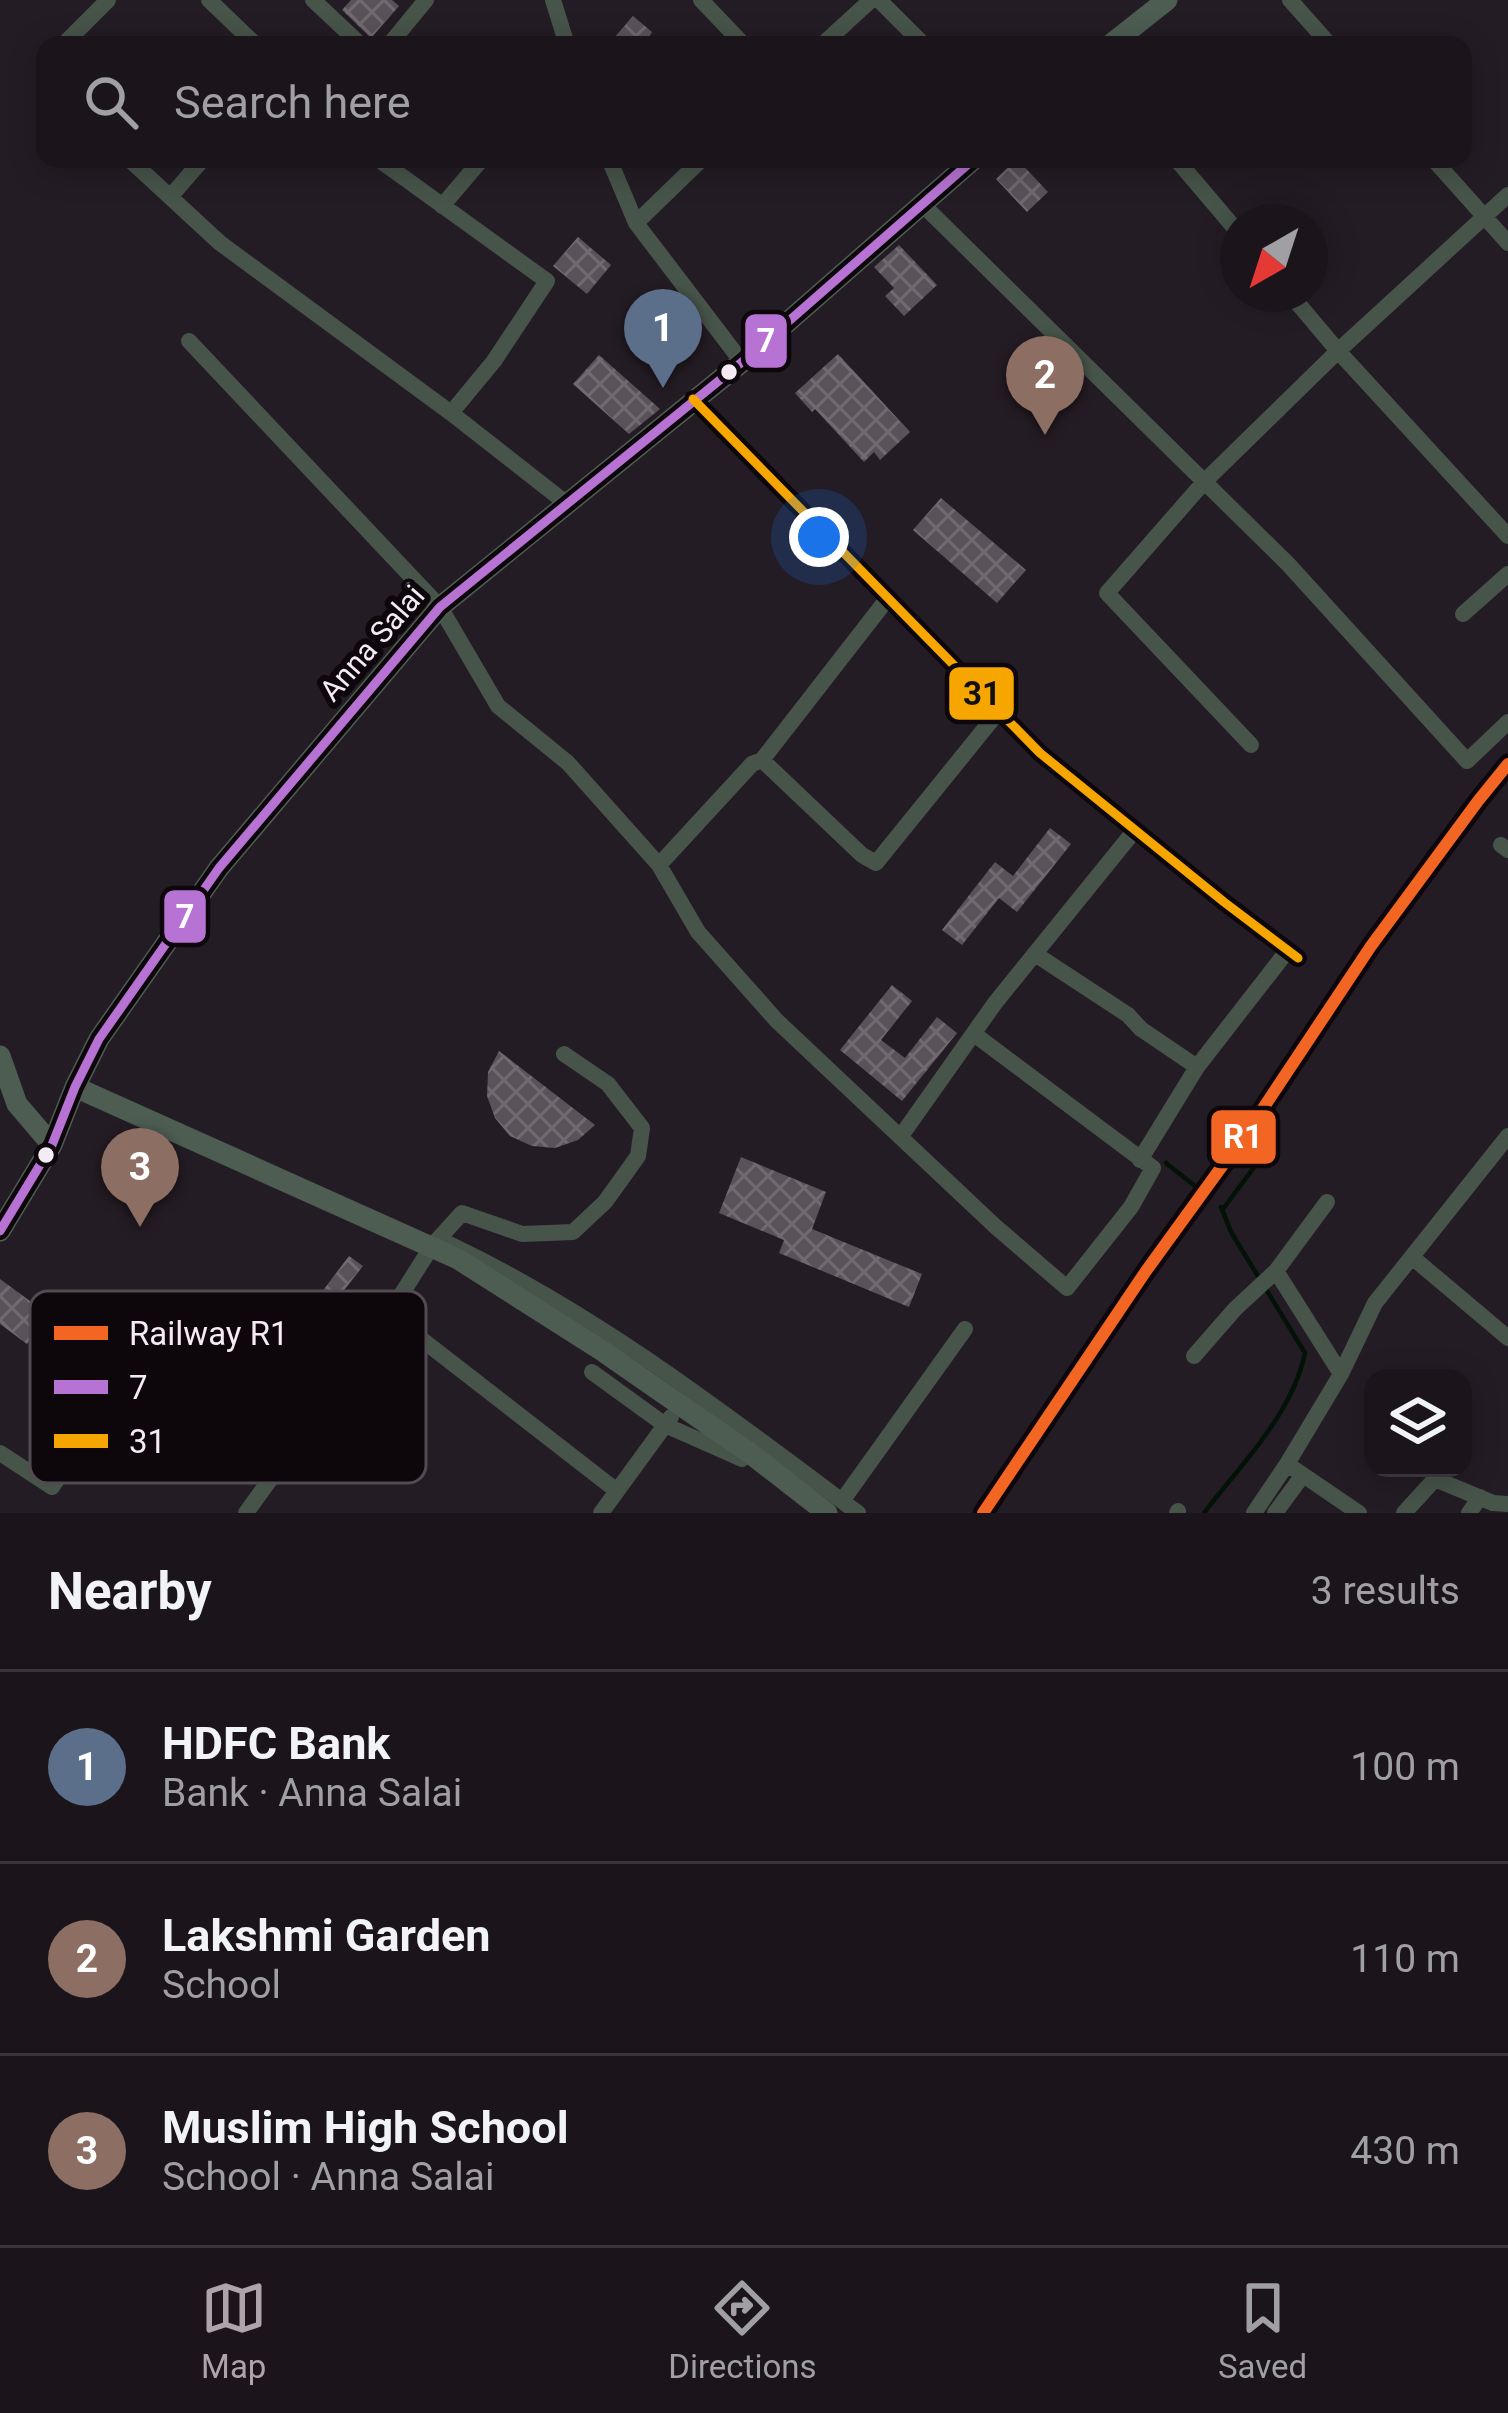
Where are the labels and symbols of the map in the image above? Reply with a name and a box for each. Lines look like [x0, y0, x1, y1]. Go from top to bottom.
north arrow [1220, 204, 1328, 312]
pin: 1 [624, 289, 702, 388]
line badge: 7 [743, 312, 789, 370]
text: 7 [757, 321, 775, 360]
pin: 2 [1006, 336, 1084, 435]
unlabelled marker [718, 361, 740, 383]
your location [789, 507, 849, 567]
street label: Anna Salai [312, 578, 432, 708]
line badge: 31 [947, 665, 1016, 722]
text: 31 [963, 674, 1001, 713]
line badge: 7 [162, 888, 208, 945]
text: 7 [176, 897, 194, 936]
line badge: R1 [1209, 1108, 1278, 1166]
text: R1 [1223, 1117, 1263, 1156]
pin: 3 [101, 1128, 179, 1227]
unlabelled marker [35, 1144, 57, 1166]
legend [30, 1291, 426, 1483]
text: Railway R1 [129, 1314, 289, 1353]
text: 7 [129, 1368, 148, 1407]
text: 31 [129, 1422, 166, 1461]

